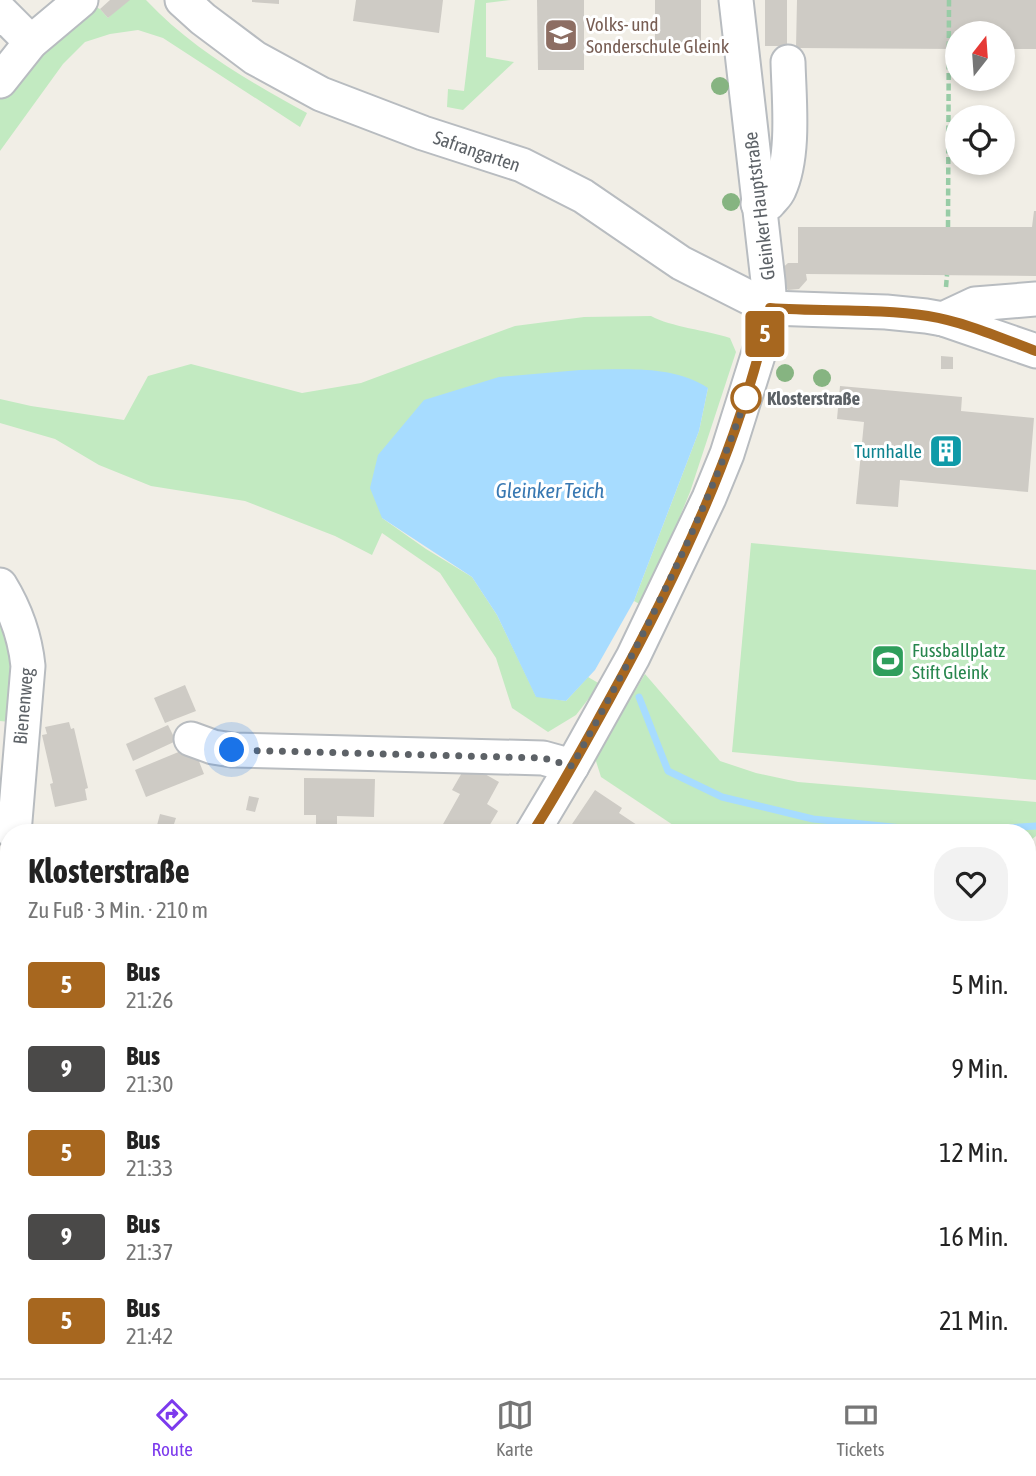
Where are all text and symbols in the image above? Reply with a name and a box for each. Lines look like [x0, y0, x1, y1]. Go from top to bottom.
place label: Volks- und Sonderschule Gleink [586, 13, 730, 57]
school or university icon: Volks- und Sonderschule Gleink [542, 16, 580, 54]
north arrow [945, 21, 1015, 91]
map controls [945, 21, 1015, 175]
button: locate [945, 105, 1015, 175]
street label: Safrangarten [431, 126, 523, 176]
street label: Gleinker Hauptstraße [739, 131, 779, 281]
line badge: 5 [742, 311, 788, 357]
text: 5 [759, 320, 771, 347]
marker: Klosterstraße [731, 383, 761, 413]
place label: Klosterstraße [767, 387, 860, 409]
building icon: Turnhalle [927, 432, 965, 470]
place label: Turnhalle [854, 440, 922, 462]
water label: Gleinker Teich [496, 478, 604, 502]
place label: Fussballplatz Stift Gleink [912, 639, 1005, 683]
sports icon: Fussballplatz Stift Gleink [869, 642, 907, 680]
street label: Bienenweg [9, 666, 37, 745]
your location [214, 732, 249, 767]
button: heart [934, 847, 1008, 921]
text: Klosterstraße [28, 852, 190, 890]
text: Zu Fuß · 3 Min. · 210 m [28, 897, 208, 923]
text: Bus [126, 957, 160, 987]
text: 5 Min. [952, 970, 1008, 1000]
text: 5 [61, 971, 72, 998]
text: 21:26 [126, 987, 173, 1013]
text: Bus [126, 1041, 160, 1071]
text: 9 Min. [952, 1054, 1008, 1084]
text: 9 [61, 1055, 72, 1082]
text: 21:30 [126, 1071, 173, 1097]
text: Bus [126, 1125, 160, 1155]
text: 12 Min. [939, 1138, 1008, 1168]
text: 5 [61, 1139, 72, 1166]
text: 21:33 [126, 1155, 173, 1181]
text: Bus [126, 1209, 160, 1239]
text: 16 Min. [939, 1222, 1008, 1252]
text: 9 [61, 1223, 72, 1250]
text: 21:37 [126, 1239, 173, 1265]
text: Bus [126, 1293, 160, 1323]
text: 21 Min. [939, 1306, 1008, 1336]
text: 5 [61, 1307, 72, 1334]
text: 21:42 [126, 1323, 173, 1349]
tab: Route [151, 1396, 193, 1460]
tab: Karte [496, 1396, 534, 1460]
tab: Tickets [836, 1396, 885, 1460]

